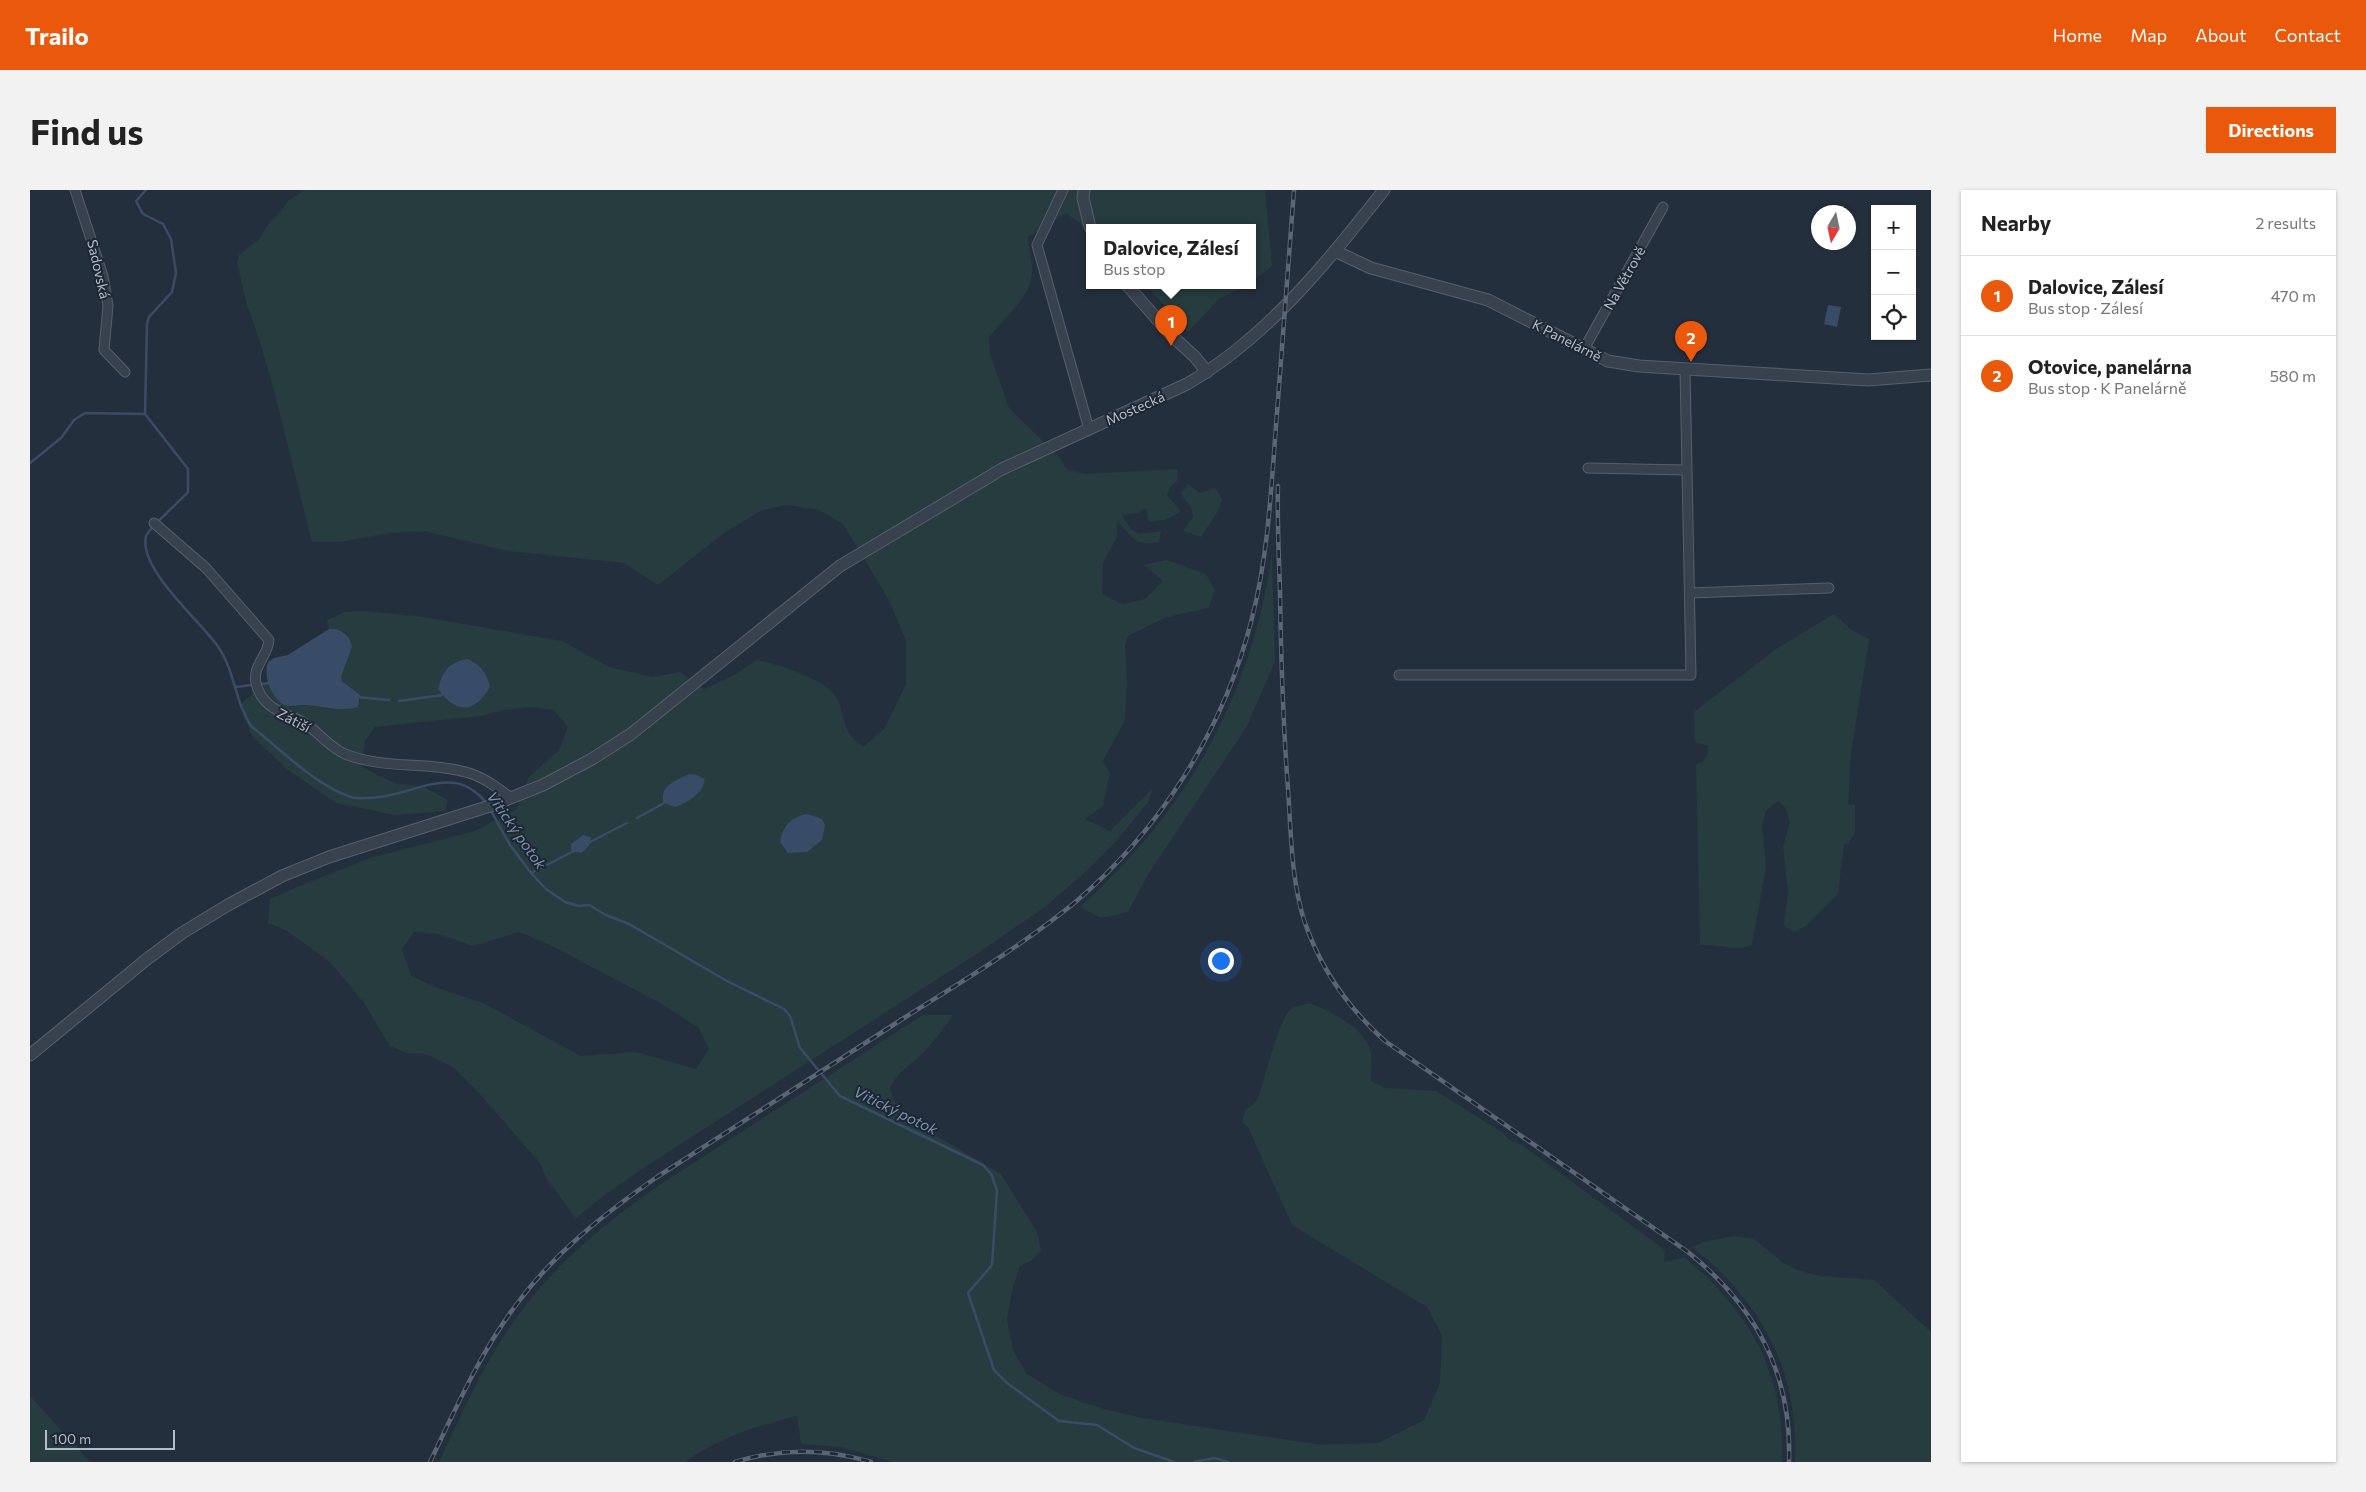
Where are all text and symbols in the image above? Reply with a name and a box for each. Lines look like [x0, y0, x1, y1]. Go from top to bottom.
text: Trailo [25, 21, 89, 50]
text: Home [2053, 24, 2102, 46]
text: Map [2130, 24, 2167, 46]
text: About [2195, 24, 2247, 46]
text: Contact [2275, 24, 2341, 46]
button: Directions [2206, 107, 2336, 153]
text: Find us [30, 109, 144, 152]
north arrow [1811, 205, 1856, 250]
map controls [1871, 205, 1916, 340]
button: + [1871, 205, 1916, 250]
text: Nearby [1981, 210, 2051, 235]
text: 2 results [2255, 213, 2316, 232]
popup [1086, 224, 1256, 289]
text: Dalovice, Zálesí [1103, 236, 1239, 259]
street label: Sadovská [84, 238, 114, 300]
street label: Na Větrově [1600, 243, 1648, 313]
button: − [1871, 250, 1916, 295]
text: Bus stop [1103, 259, 1166, 278]
text: Dalovice, Zálesí [2028, 275, 2164, 298]
text: 1 [1993, 286, 2001, 305]
text: 470 m [2271, 286, 2316, 305]
button: locate [1871, 295, 1916, 340]
text: Bus stop · Zálesí [2028, 298, 2143, 317]
pin: 1 [1155, 305, 1187, 346]
street label: K Panelárně [1530, 315, 1604, 365]
pin: 2 [1675, 321, 1707, 362]
text: Otovice, panelárna [2028, 355, 2192, 378]
text: 2 [1992, 366, 2002, 385]
text: 580 m [2270, 366, 2316, 385]
text: Bus stop · K Panelárně [2028, 378, 2186, 397]
street label: Mostecká [1103, 387, 1167, 429]
street label: Zátiší [274, 704, 314, 736]
water label: Vitický potok [484, 788, 551, 873]
your location [1208, 948, 1234, 974]
water label: Vitický potok [851, 1082, 942, 1138]
scale bar [45, 1427, 175, 1450]
text: 100 m [52, 1430, 91, 1447]

